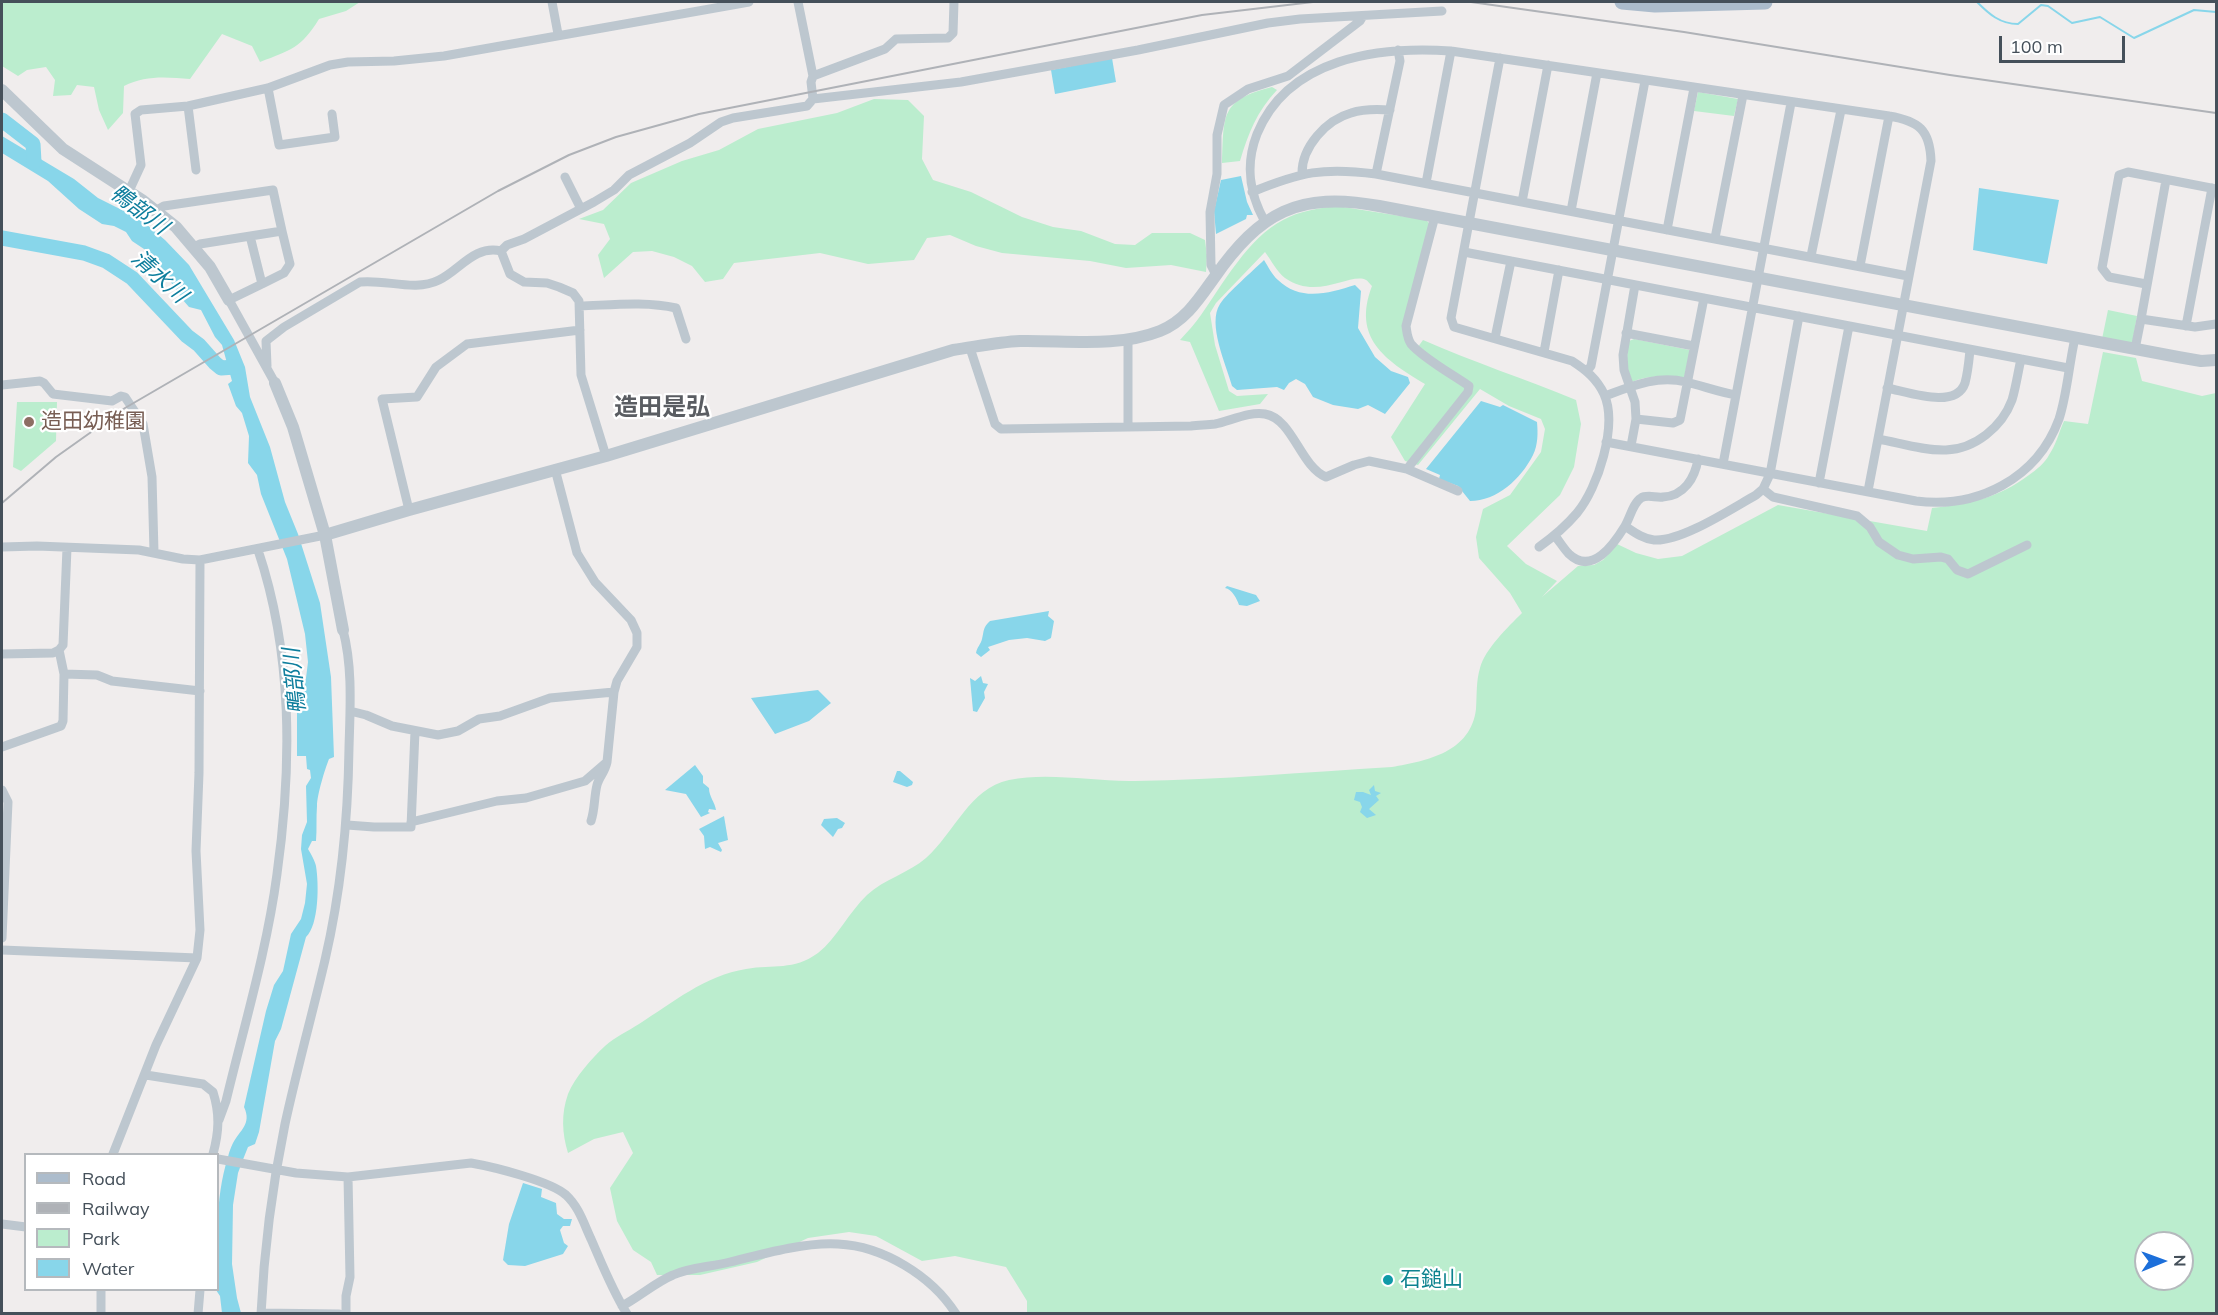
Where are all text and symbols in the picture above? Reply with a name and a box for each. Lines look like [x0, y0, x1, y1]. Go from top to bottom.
scale bar [2002, 24, 2128, 62]
text: 100 m [2010, 35, 2063, 58]
water label: 鴨部川 [105, 180, 173, 240]
water label: 清水川 [126, 245, 192, 309]
district label: 造田是弘 [614, 394, 710, 422]
place label: 造田幼稚園 [41, 409, 146, 435]
marker: 造田幼稚園 [22, 415, 36, 429]
water label: 鴨部川 [278, 647, 312, 715]
legend [24, 1153, 219, 1291]
text: Road [82, 1167, 126, 1190]
text: Railway [82, 1197, 150, 1220]
text: Park [82, 1227, 120, 1250]
north arrow [2134, 1231, 2194, 1291]
text: N [2170, 1255, 2190, 1267]
text: Water [82, 1257, 134, 1280]
place label: 石鎚山 [1400, 1267, 1463, 1293]
marker: 石鎚山 [1381, 1273, 1395, 1287]

